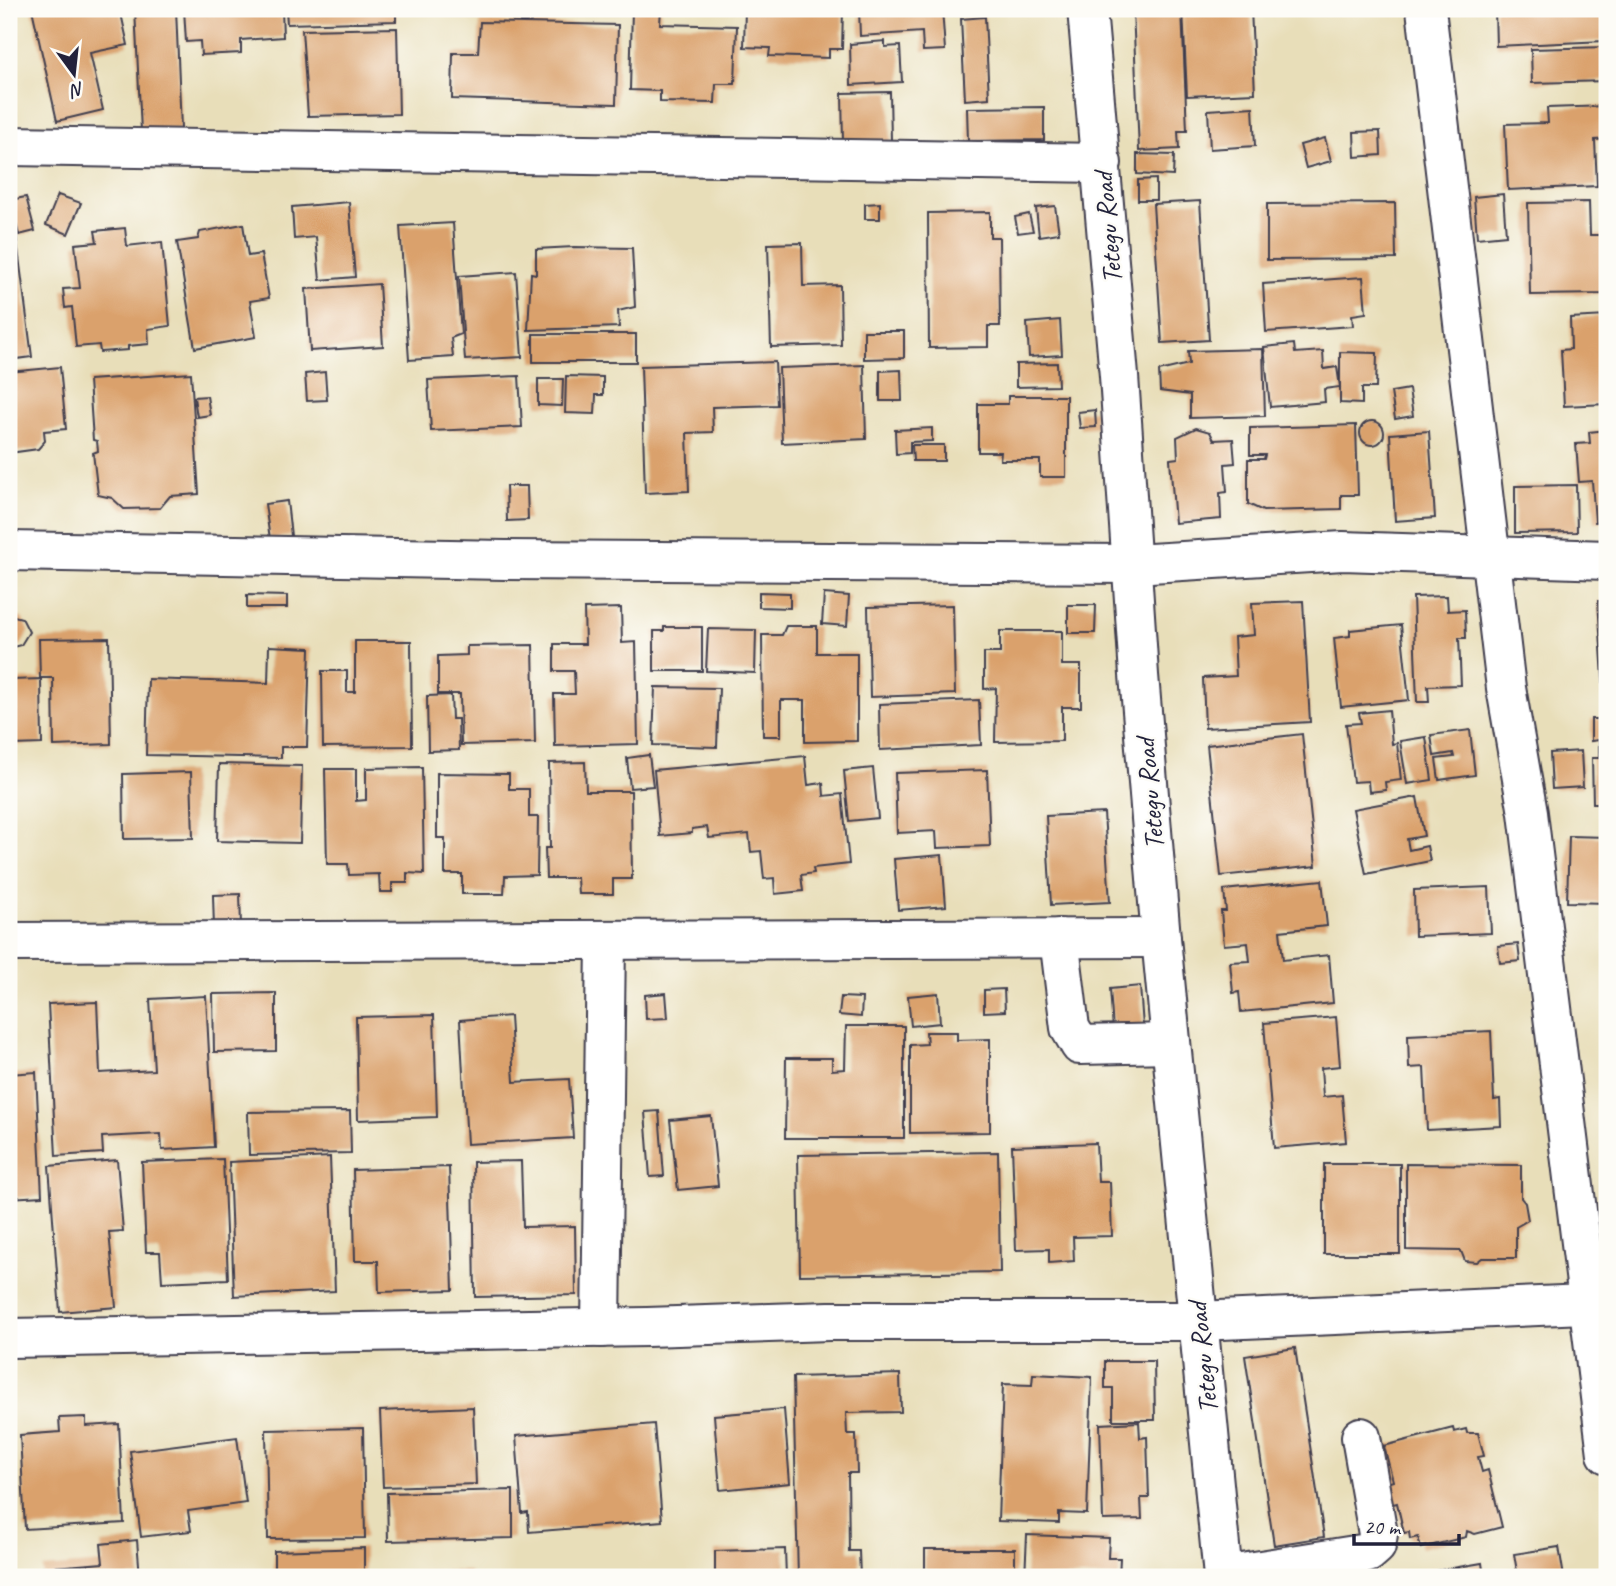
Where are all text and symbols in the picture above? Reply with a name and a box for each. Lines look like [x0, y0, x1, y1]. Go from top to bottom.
north arrow [38, 38, 108, 108]
text: N [66, 76, 87, 103]
street label: Tetegu Road [1085, 167, 1130, 285]
street label: Tetegu Road [1127, 733, 1172, 851]
street label: Tetegu Road [1179, 1297, 1226, 1415]
scale bar [1354, 1502, 1458, 1546]
text: 20 m [1364, 1514, 1402, 1540]

